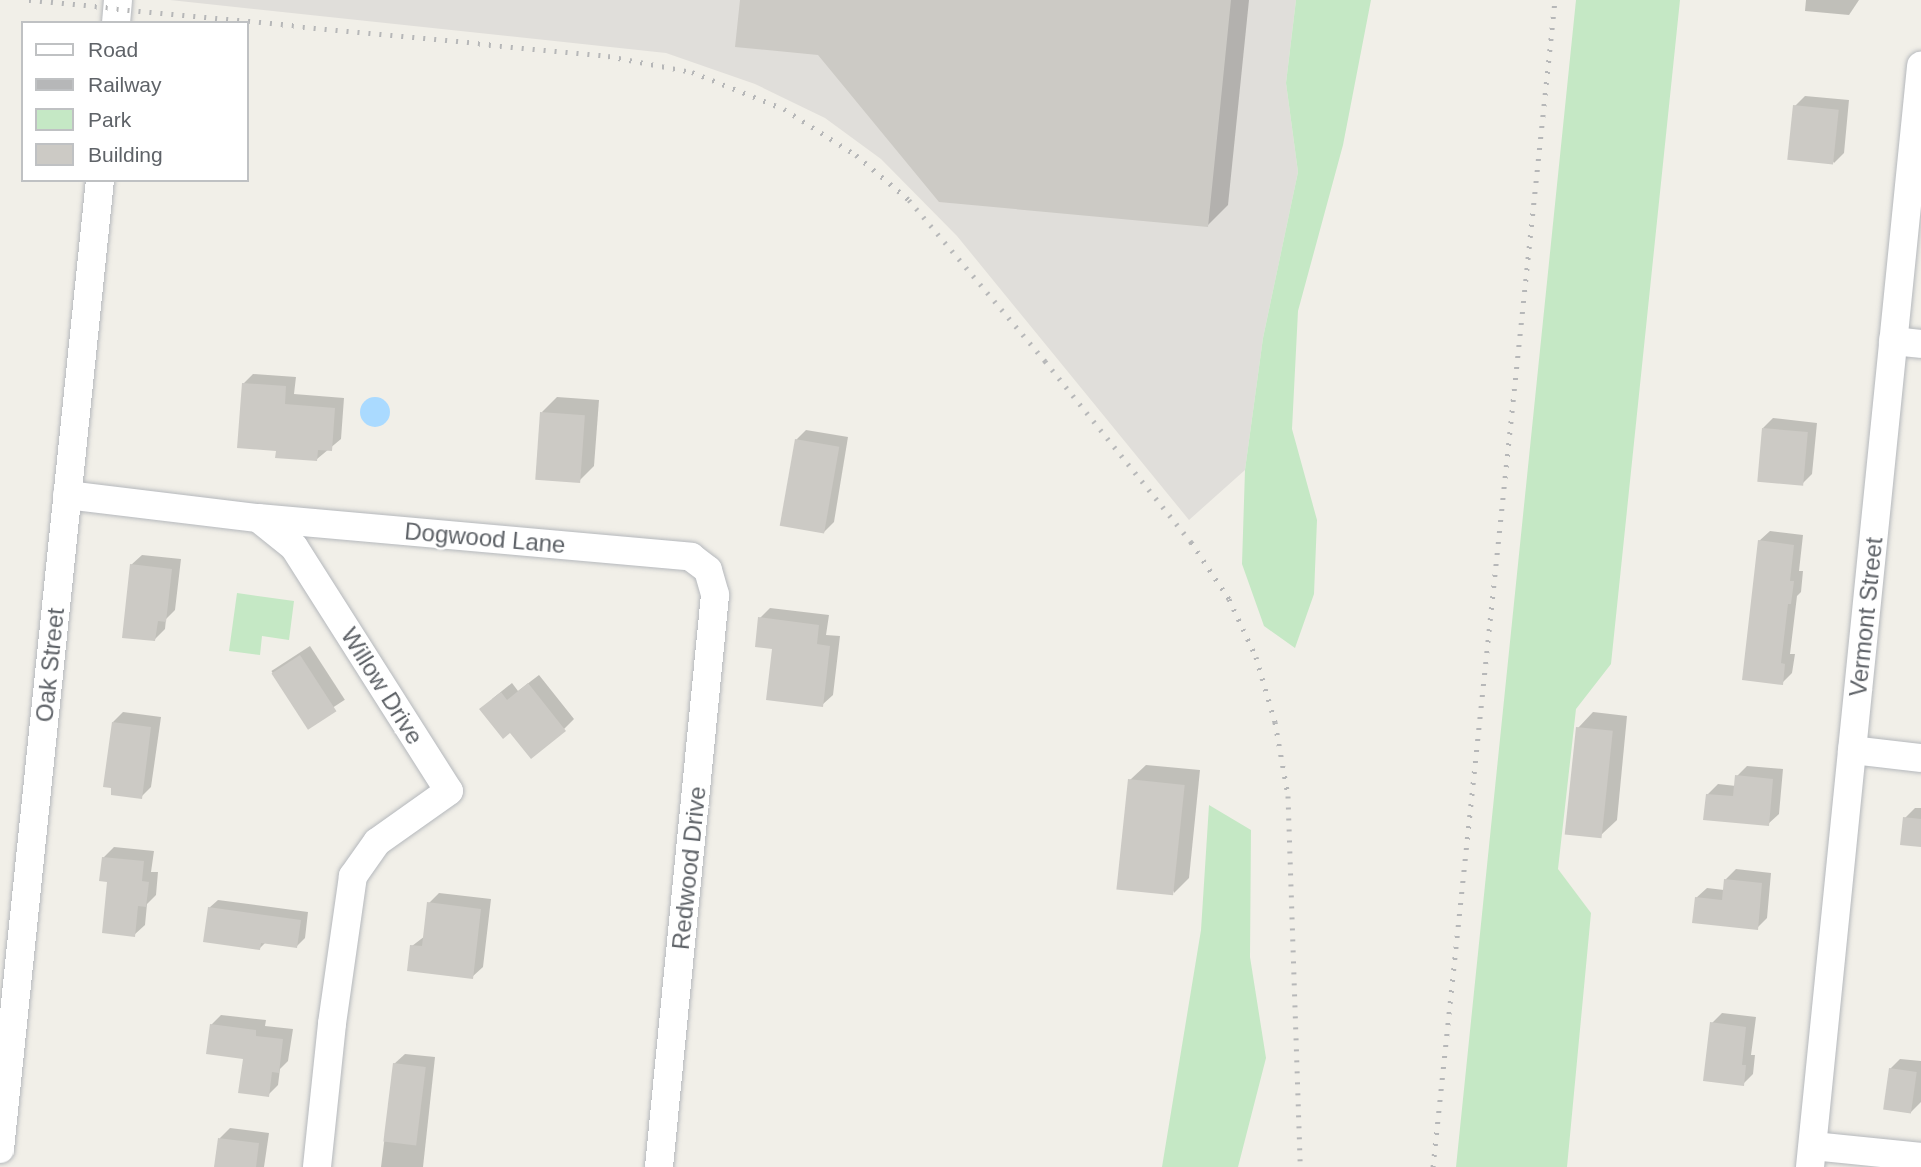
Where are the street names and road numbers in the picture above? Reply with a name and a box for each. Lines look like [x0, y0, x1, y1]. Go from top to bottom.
street label: Dogwood Lane [403, 517, 567, 559]
street label: Vermont Street [1843, 536, 1889, 698]
street label: Oak Street [30, 606, 70, 724]
street label: Willow Drive [335, 622, 429, 750]
street label: Redwood Drive [666, 785, 712, 951]

